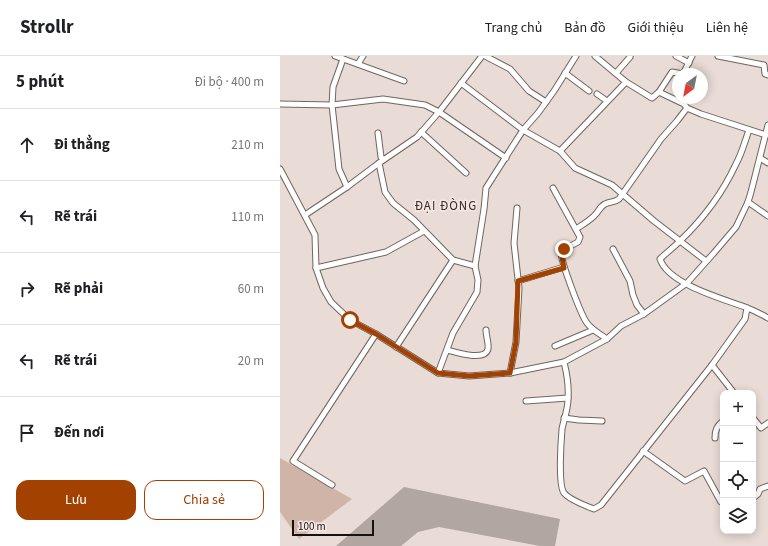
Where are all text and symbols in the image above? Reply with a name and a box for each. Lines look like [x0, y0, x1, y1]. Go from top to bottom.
text: Strollr [20, 14, 74, 41]
text: Trang chủ [485, 18, 542, 38]
text: Bản đồ [564, 18, 606, 38]
text: Giới thiệu [628, 18, 684, 38]
text: Liên hệ [706, 18, 748, 38]
north arrow [672, 68, 708, 104]
text: 5 phút [16, 70, 64, 94]
text: Đi bộ · 400 m [195, 73, 264, 91]
icon: ahead [16, 134, 38, 156]
text: Đi thẳng [54, 134, 110, 155]
text: 210 m [231, 136, 264, 154]
district label: ĐẠI ĐÒNG [415, 197, 477, 215]
icon: left [16, 206, 38, 228]
text: Rẽ trái [54, 206, 97, 227]
text: 110 m [231, 208, 264, 226]
route end [555, 240, 573, 258]
icon: right [16, 278, 38, 300]
text: Rẽ phải [54, 278, 103, 299]
text: 60 m [238, 280, 264, 298]
route start [341, 311, 359, 329]
icon: left [16, 350, 38, 372]
text: Rẽ trái [54, 350, 97, 371]
text: 20 m [238, 352, 264, 370]
map controls [720, 390, 756, 534]
button: + [720, 390, 756, 426]
icon: arrive [16, 422, 38, 444]
text: Đến nơi [54, 422, 104, 443]
button: − [720, 426, 756, 462]
button: locate [720, 462, 756, 498]
button: Lưu [16, 480, 136, 520]
button: Chia sẻ [144, 480, 264, 520]
button: layers [720, 498, 756, 534]
scale bar [292, 518, 374, 537]
text: 100 m [298, 519, 326, 534]

